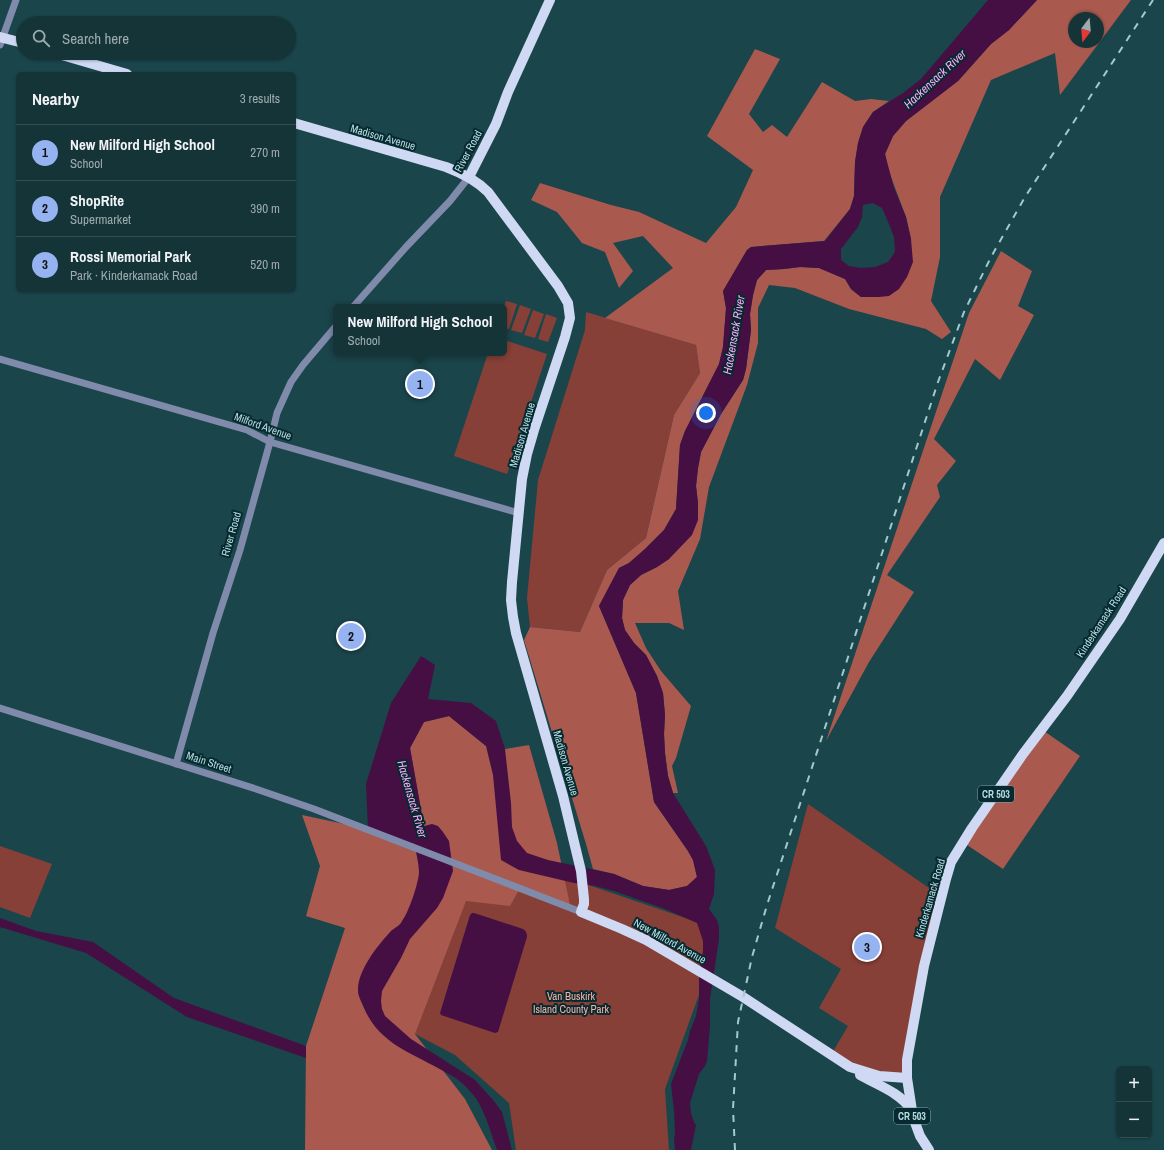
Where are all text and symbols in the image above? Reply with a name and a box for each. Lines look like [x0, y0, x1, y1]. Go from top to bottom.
north arrow [1068, 12, 1104, 48]
search box [16, 16, 296, 60]
icon: search [30, 27, 52, 49]
text: Search here [62, 28, 129, 49]
water label: Hackensack River [900, 45, 970, 112]
text: Nearby [32, 87, 79, 110]
text: 3 results [240, 90, 280, 107]
street label: Madison Avenue [349, 121, 417, 153]
street label: River Road [451, 128, 485, 174]
text: New Milford High School [70, 134, 215, 155]
text: 1 [42, 144, 48, 161]
text: 270 m [250, 144, 280, 161]
text: School [70, 155, 103, 172]
text: ShopRite [70, 190, 124, 211]
text: 2 [42, 200, 48, 217]
text: 390 m [250, 200, 280, 217]
text: Supermarket [70, 211, 131, 228]
text: Rossi Memorial Park [70, 246, 191, 267]
text: 3 [42, 256, 48, 273]
text: 520 m [250, 256, 280, 273]
text: Park · Kinderkamack Road [70, 267, 197, 284]
water label: Hackensack River [719, 294, 749, 376]
popup [333, 304, 507, 356]
text: New Milford High School [348, 311, 492, 332]
text: School [348, 332, 380, 349]
pin: 1 [407, 369, 433, 399]
street label: Madison Avenue [506, 401, 538, 469]
your location [696, 403, 716, 423]
street label: Milford Avenue [232, 409, 294, 443]
street label: River Road [218, 510, 244, 558]
street label: Kinderkamack Road [1073, 584, 1129, 660]
pin: 2 [338, 621, 364, 651]
street label: Madison Avenue [550, 729, 582, 797]
street label: Main Street [185, 748, 234, 776]
water label: Hackensack River [393, 758, 431, 840]
road number: CR 503 [978, 786, 1014, 802]
street label: Kinderkamack Road [912, 857, 948, 939]
street label: New Milford Avenue [631, 915, 709, 967]
pin: 3 [854, 932, 880, 962]
park label: Van Buskirk Island County Park [533, 989, 610, 1016]
map controls [1116, 1066, 1152, 1138]
button: + [1116, 1066, 1152, 1102]
button: − [1116, 1102, 1152, 1138]
road number: CR 503 [894, 1108, 930, 1124]

